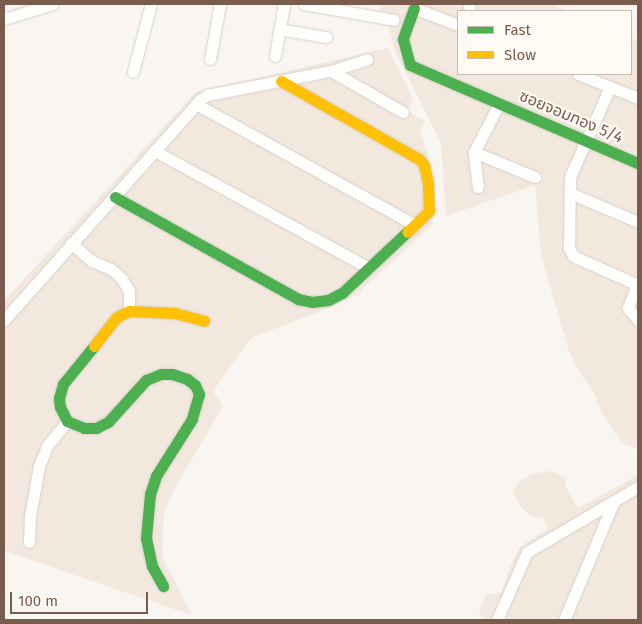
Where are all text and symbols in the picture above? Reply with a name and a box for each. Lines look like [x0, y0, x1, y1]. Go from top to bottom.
legend [457, 10, 632, 75]
text: Fast [504, 21, 531, 39]
text: Slow [504, 46, 536, 64]
street label: ซอยจอมทอง 5/4 [516, 87, 626, 147]
scale bar [12, 582, 150, 614]
text: 100 m [18, 592, 58, 610]

